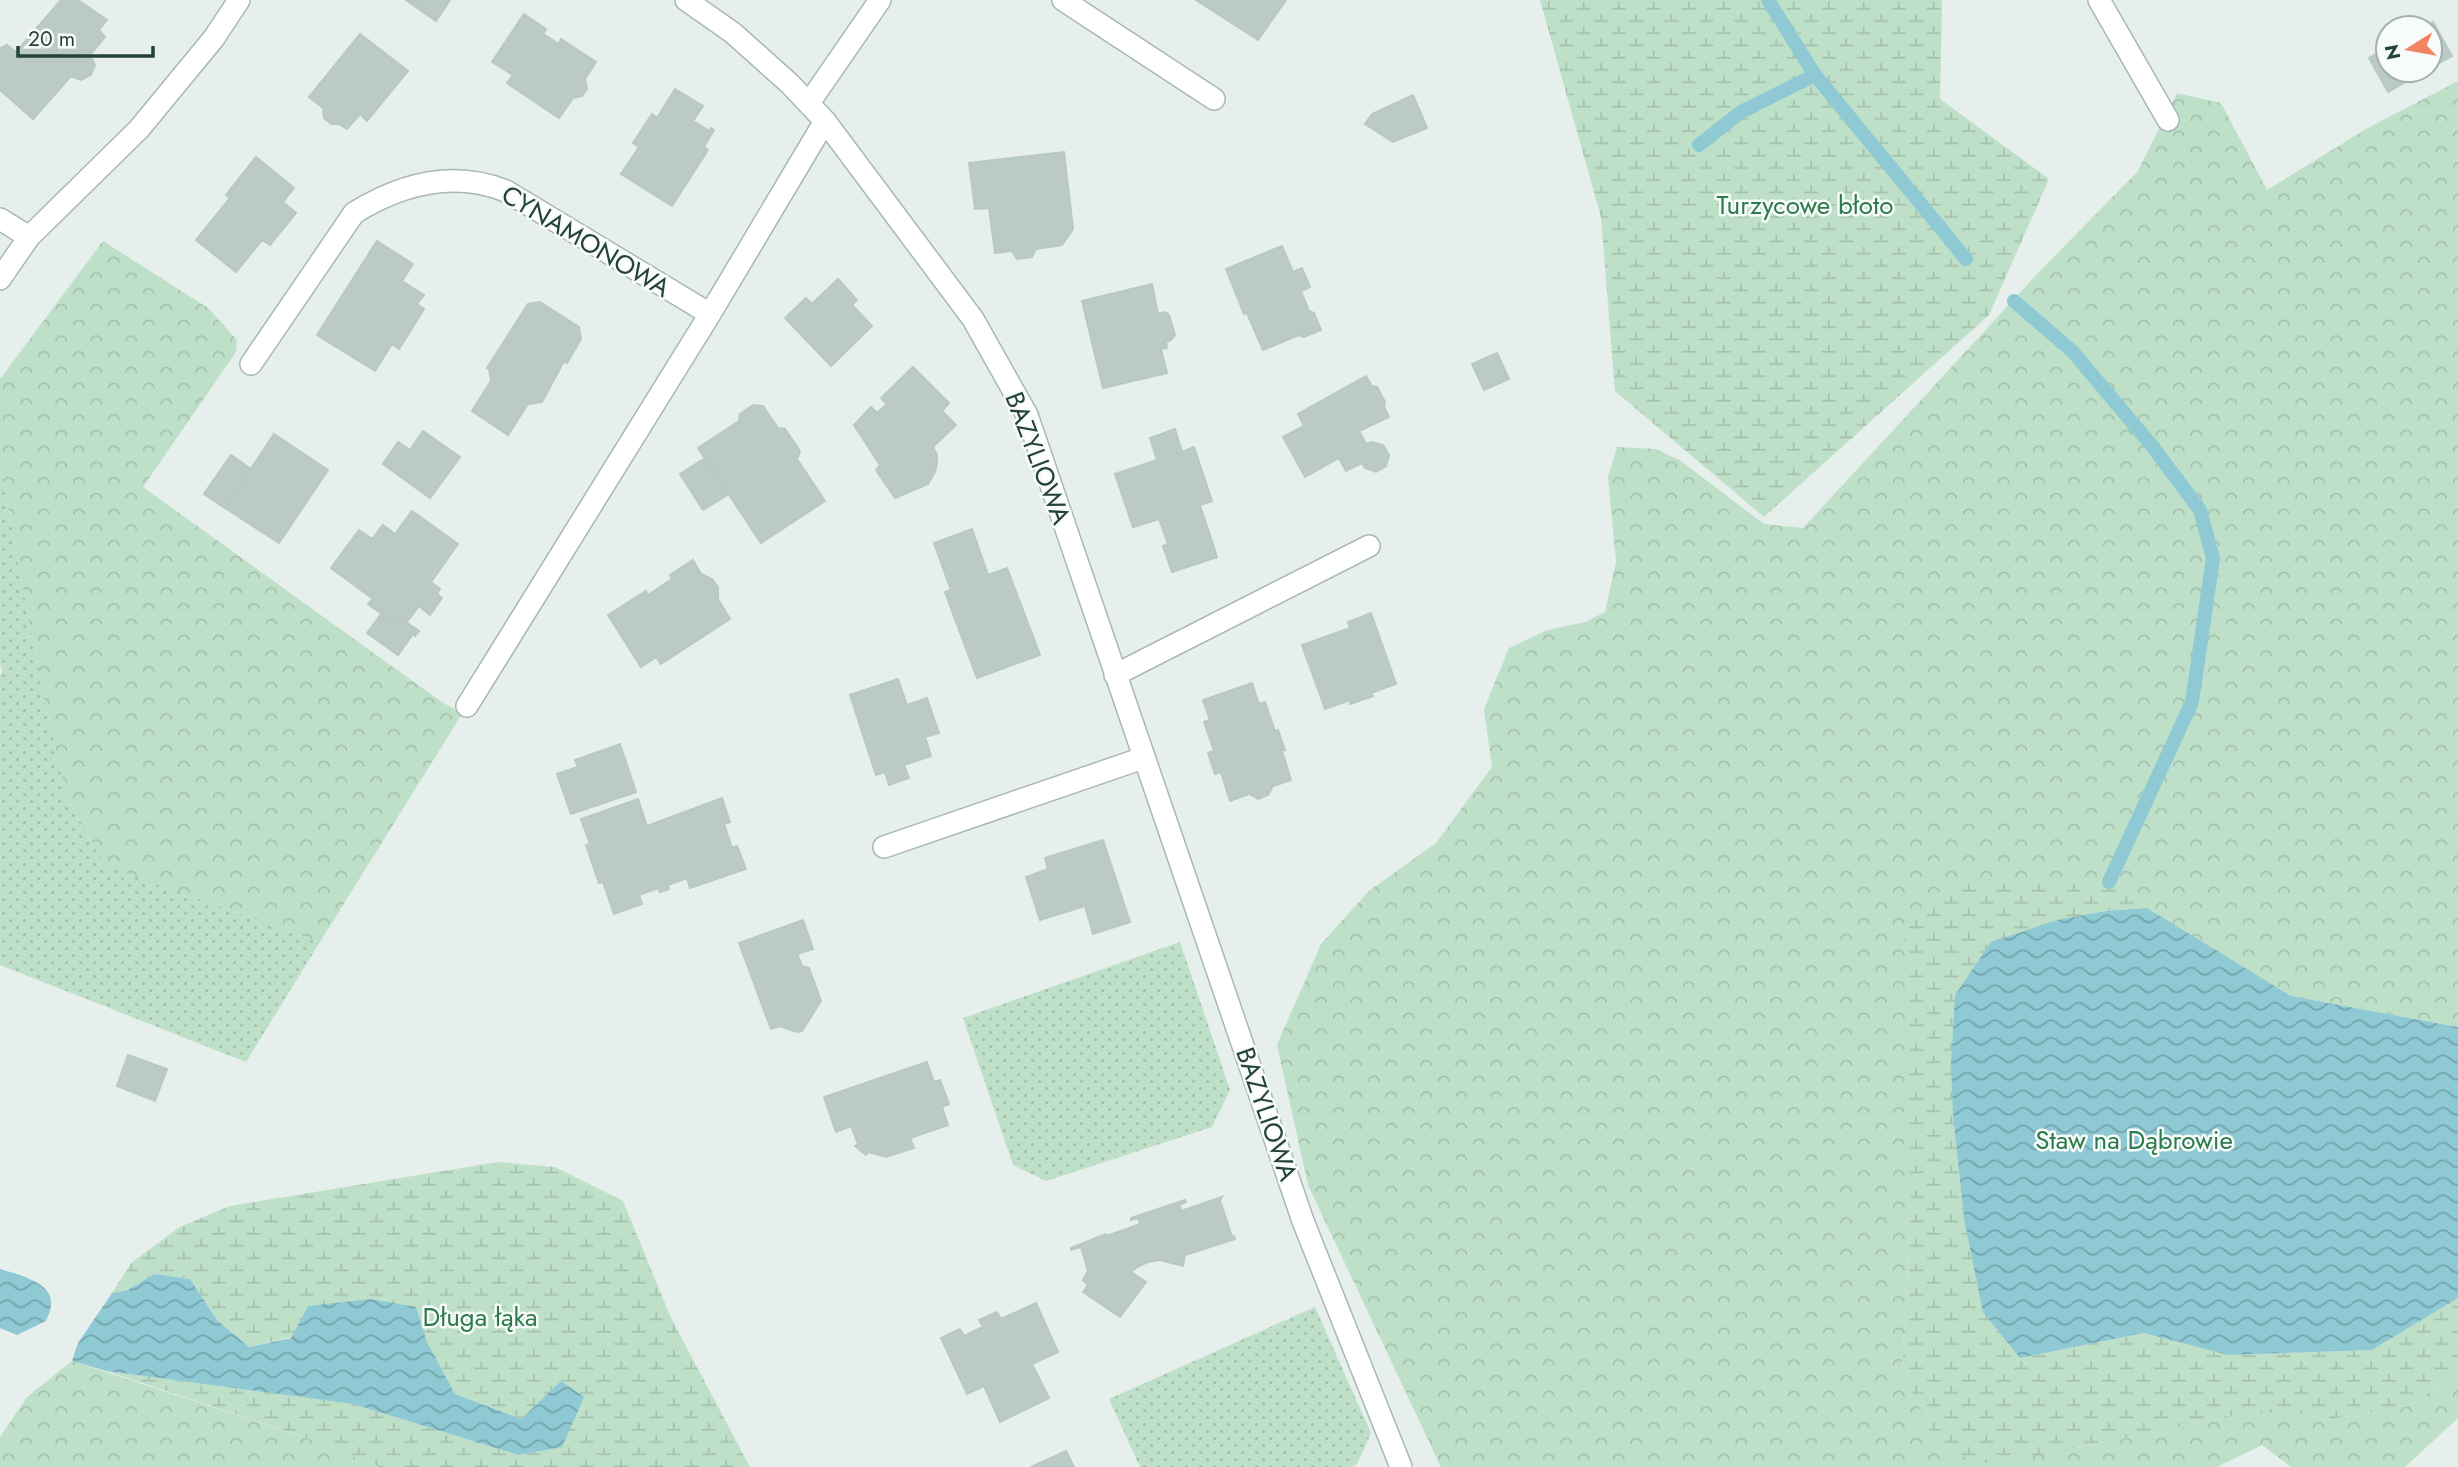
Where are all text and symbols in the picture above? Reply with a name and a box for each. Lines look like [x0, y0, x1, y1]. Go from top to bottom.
scale bar [18, 14, 152, 58]
north arrow [2374, 14, 2444, 84]
text: 20 m [28, 24, 75, 54]
text: N [2378, 42, 2407, 62]
street label: CYNAMONOWA [494, 176, 678, 307]
park label: Turzycowe błoto [1717, 186, 1893, 224]
street label: BAZYLIOWA [995, 386, 1081, 530]
street label: BAZYLIOWA [1226, 1042, 1308, 1187]
park label: Staw na Dąbrowie [2035, 1121, 2233, 1159]
park label: Długa łąka [423, 1298, 537, 1336]

